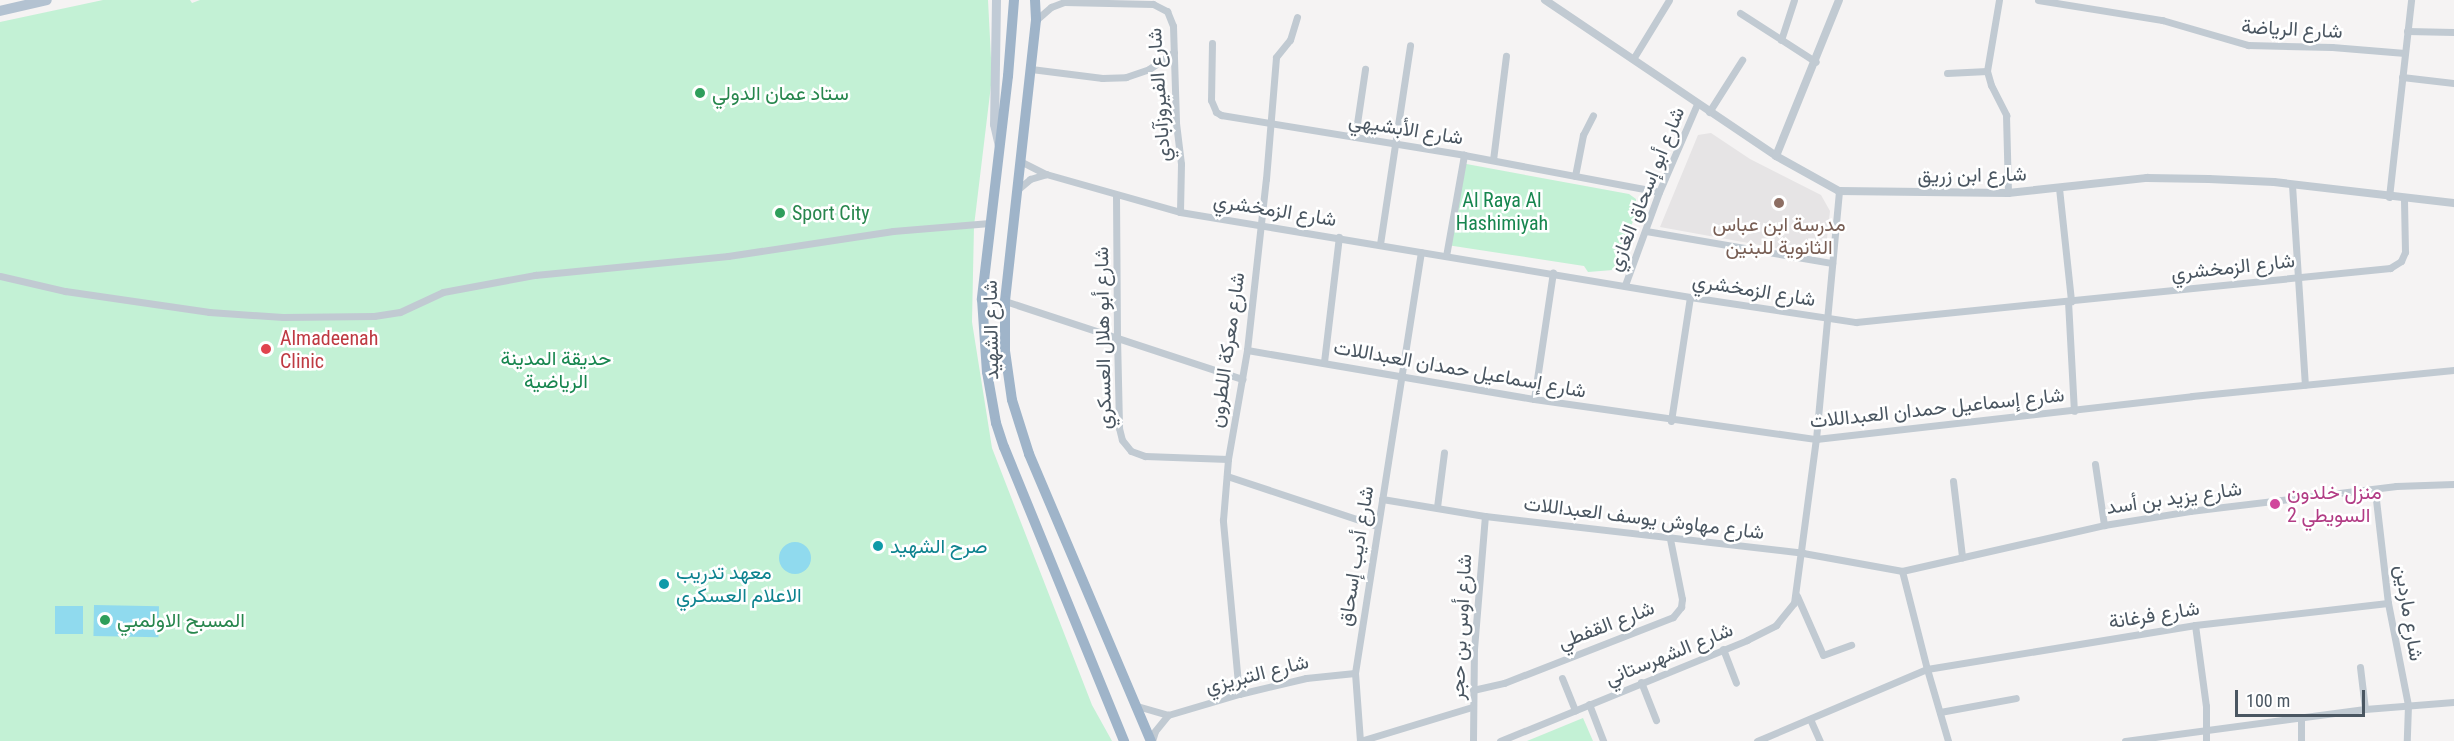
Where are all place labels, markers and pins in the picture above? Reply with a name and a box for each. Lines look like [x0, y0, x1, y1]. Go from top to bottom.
place label: ستاد عمان الدولي [712, 81, 849, 105]
marker: ستاد عمان الدولي [693, 86, 707, 100]
marker: مدرسة ابن عباس الثانوية للبنين [1772, 196, 1786, 210]
place label: Sport City [792, 201, 870, 225]
marker: Sport City [773, 206, 787, 220]
place label: مدرسة ابن عباس الثانوية للبنين [1712, 213, 1846, 260]
place label: Almadeenah Clinic [280, 326, 378, 373]
marker: Almadeenah Clinic [257, 340, 275, 358]
place label: منزل خلدون السويطي 2 [2287, 480, 2382, 527]
marker: منزل خلدون السويطي 2 [2268, 497, 2282, 511]
place label: صرح الشهيد [890, 534, 988, 558]
marker: صرح الشهيد [871, 539, 885, 553]
place label: معهد تدريب الاعلام العسكري [676, 560, 802, 607]
marker: معهد تدريب الاعلام العسكري [657, 577, 671, 591]
place label: المسبح الاولمبي [117, 608, 245, 632]
marker: المسبح الاولمبي [98, 613, 112, 627]

